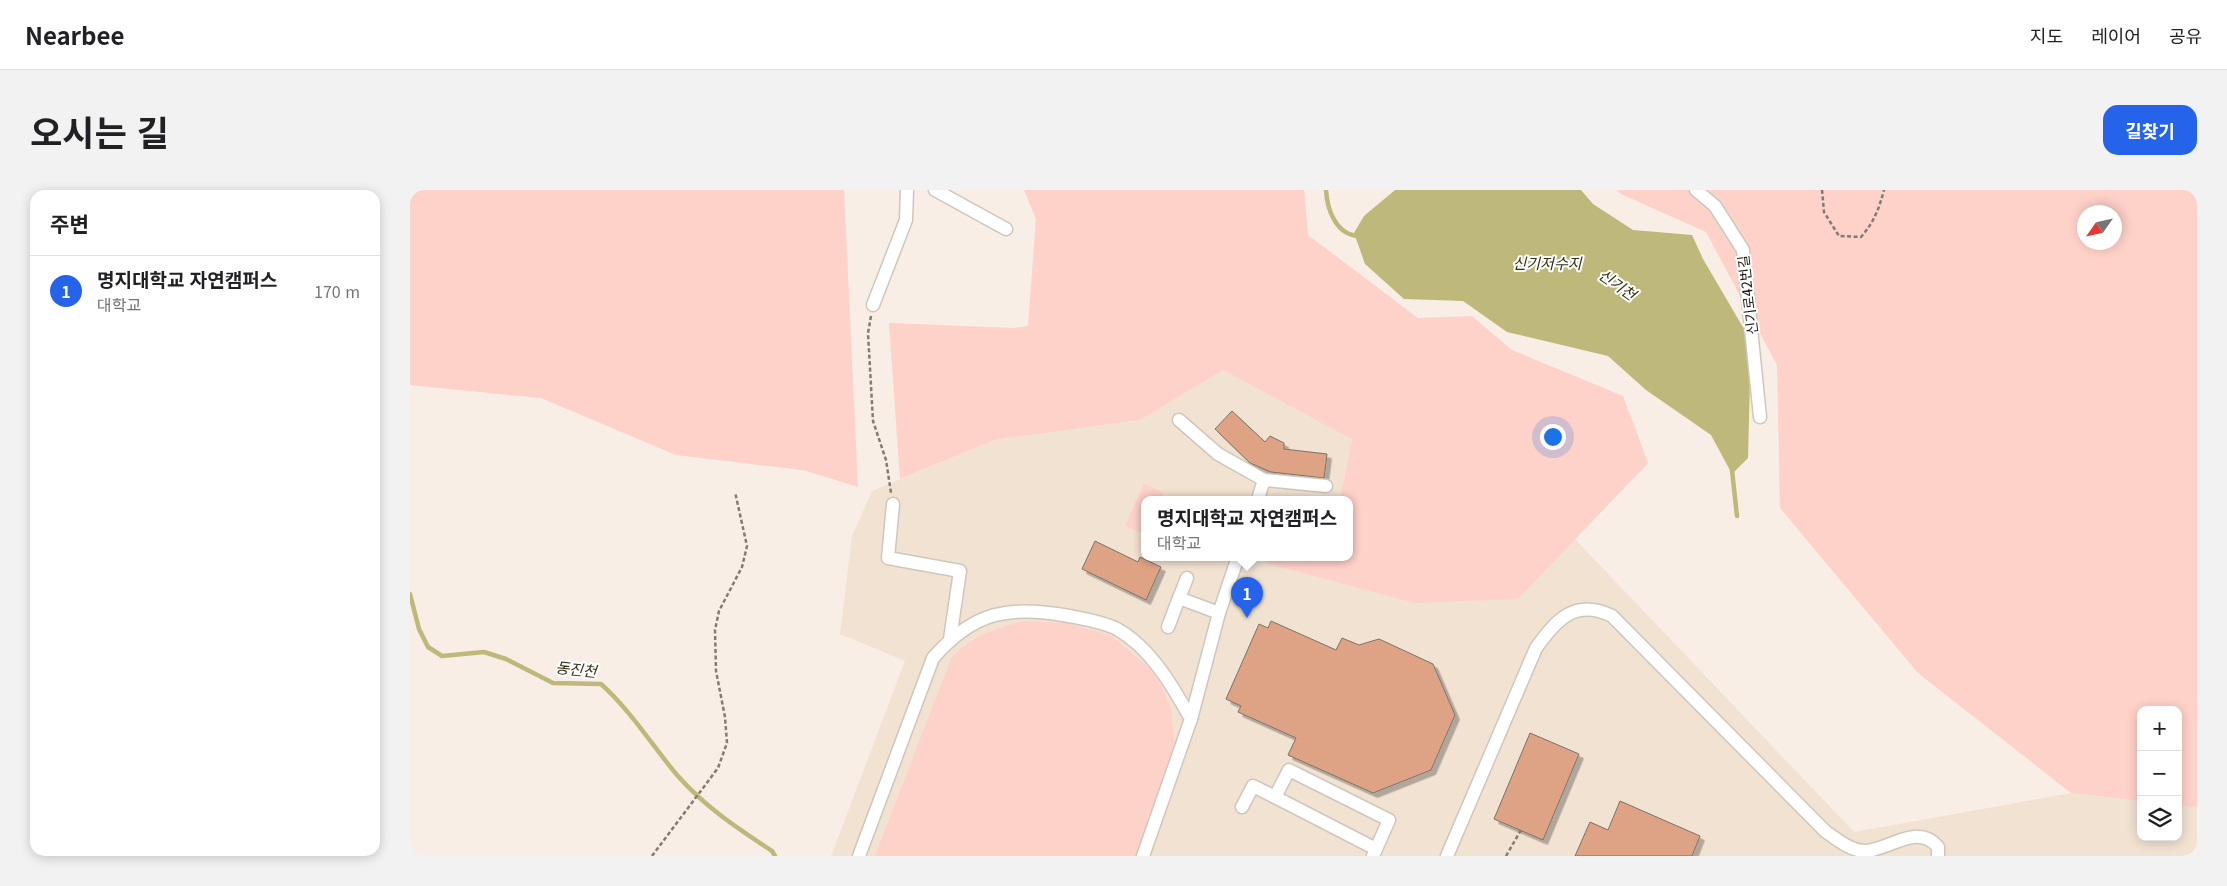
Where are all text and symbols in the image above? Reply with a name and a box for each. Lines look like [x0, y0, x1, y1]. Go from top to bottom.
text: Nearbee [25, 17, 124, 52]
text: 지도 [2030, 22, 2063, 48]
text: 레이어 [2091, 22, 2141, 48]
text: 공유 [2169, 22, 2202, 48]
text: 오시는 길 [30, 105, 169, 156]
button: 길찾기 [2103, 105, 2197, 155]
north arrow [2077, 205, 2122, 250]
text: 주변 [50, 208, 89, 238]
water label: 신기저수지 [1512, 252, 1583, 273]
street label: 신기로42번길 [1732, 254, 1762, 336]
water label: 신기천 [1595, 263, 1643, 306]
text: 명지대학교 자연캠퍼스 [97, 265, 277, 292]
text: 1 [61, 279, 71, 303]
text: 170 m [314, 279, 360, 303]
text: 대학교 [97, 292, 141, 316]
your location [1540, 424, 1566, 450]
popup [1141, 496, 1353, 561]
text: 명지대학교 자연캠퍼스 [1157, 503, 1337, 530]
text: 대학교 [1157, 530, 1201, 554]
pin: 1 [1231, 577, 1263, 618]
water label: 동진천 [554, 656, 600, 681]
map controls [2137, 706, 2182, 841]
button: + [2137, 706, 2182, 751]
button: − [2137, 751, 2182, 796]
button: layers [2137, 796, 2182, 841]

